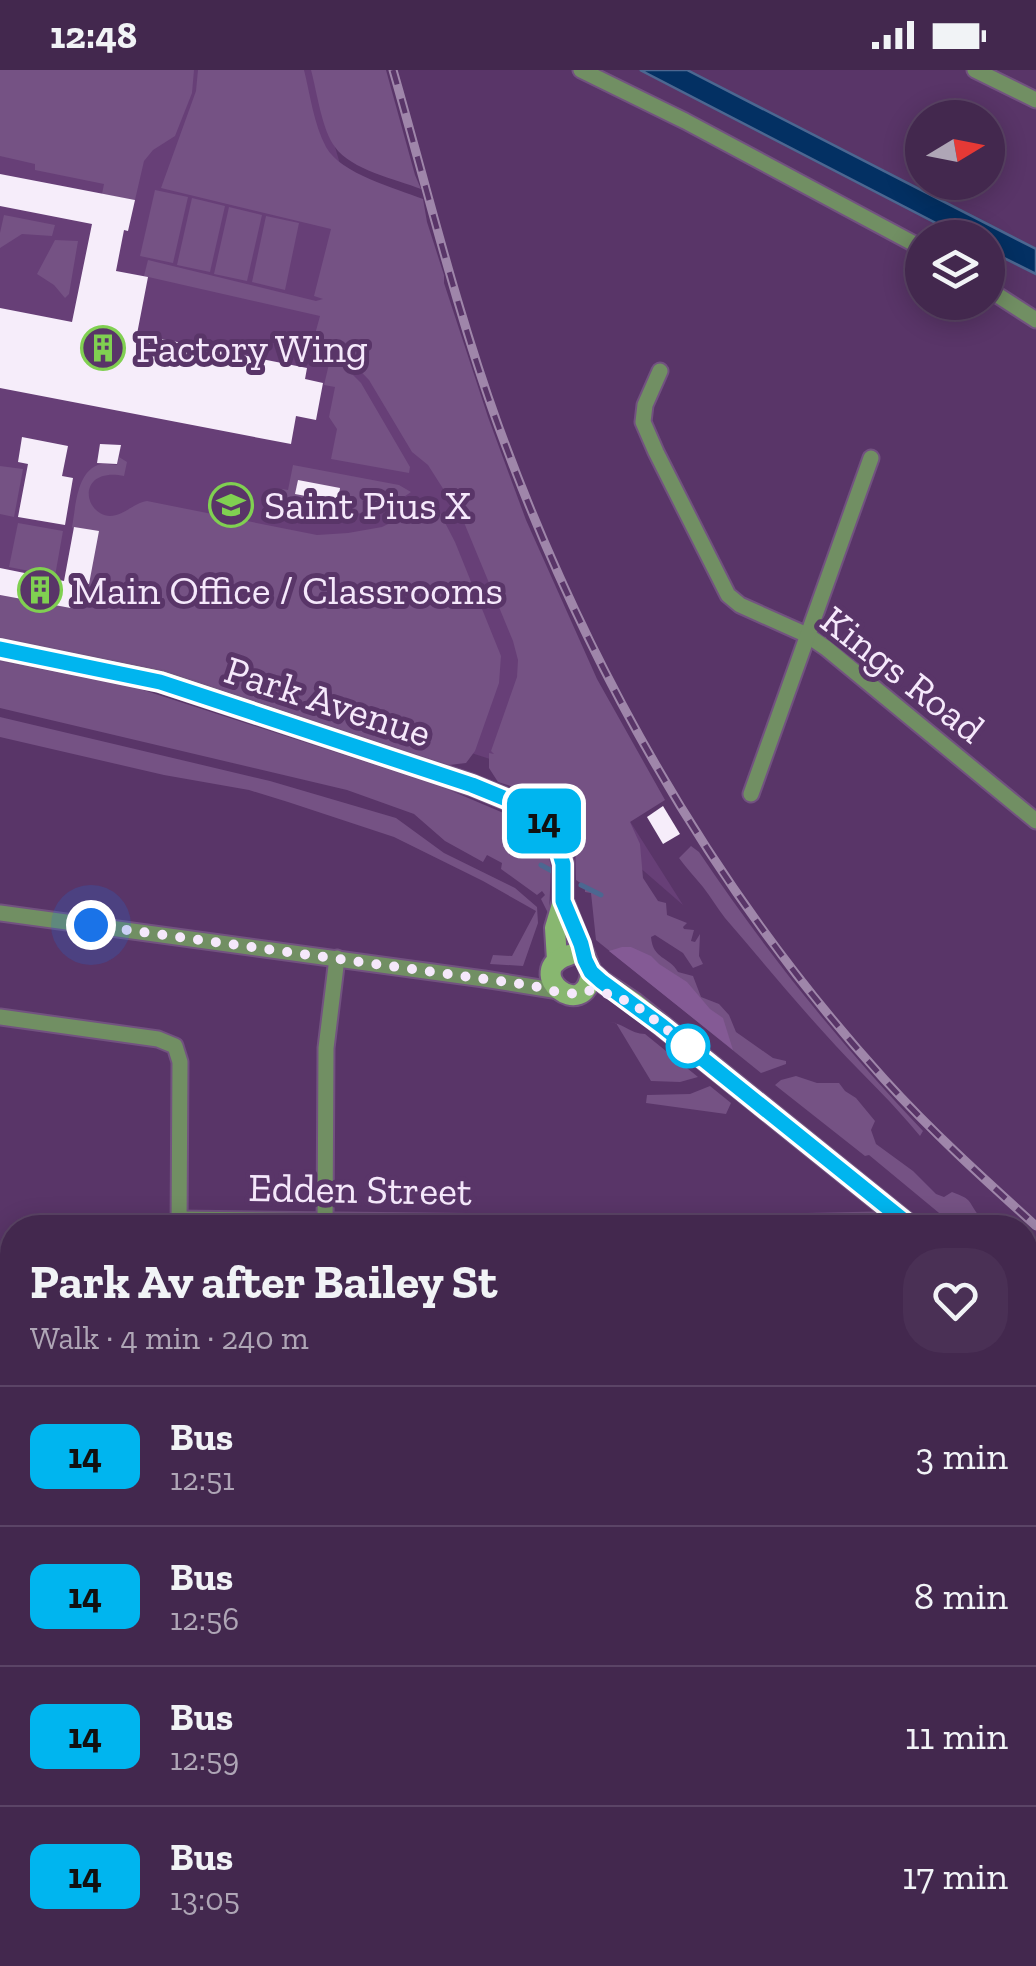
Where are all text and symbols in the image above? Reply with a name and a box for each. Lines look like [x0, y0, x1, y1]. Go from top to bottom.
text: 12:48 [50, 12, 137, 58]
north arrow [905, 100, 1005, 200]
map controls [905, 100, 1005, 320]
button: layers [905, 220, 1005, 320]
place label: Factory Wing [136, 324, 368, 372]
building icon: Factory Wing [80, 325, 126, 371]
place label: Saint Pius X [264, 481, 471, 529]
school or university icon: Saint Pius X [208, 482, 254, 528]
place label: Main Office / Classrooms [72, 566, 503, 614]
building icon: Main Office / Classrooms [17, 567, 63, 613]
street label: Kings Road [812, 595, 994, 753]
street label: Park Avenue [219, 645, 437, 757]
line badge: 14 [499, 788, 589, 854]
text: 14 [527, 800, 561, 842]
your location [66, 900, 116, 950]
unlabelled marker [667, 1025, 709, 1067]
street label: Edden Street [248, 1163, 472, 1215]
button: heart [903, 1248, 1008, 1353]
text: Park Av after Bailey St [30, 1253, 497, 1310]
text: Walk · 4 min · 240 m [30, 1319, 309, 1357]
text: Bus [170, 1414, 233, 1460]
text: 3 min [916, 1433, 1008, 1479]
text: 14 [68, 1435, 102, 1477]
text: 12:51 [170, 1460, 235, 1498]
text: Bus [170, 1554, 233, 1600]
text: 8 min [914, 1573, 1008, 1619]
text: 14 [68, 1575, 102, 1617]
text: 12:56 [170, 1600, 239, 1638]
text: Bus [170, 1694, 233, 1740]
text: 11 min [905, 1713, 1008, 1759]
text: 14 [68, 1715, 102, 1757]
text: 12:59 [170, 1740, 239, 1778]
text: Bus [170, 1834, 233, 1880]
text: 17 min [902, 1853, 1008, 1899]
text: 14 [68, 1855, 102, 1897]
text: 13:05 [170, 1880, 240, 1918]

